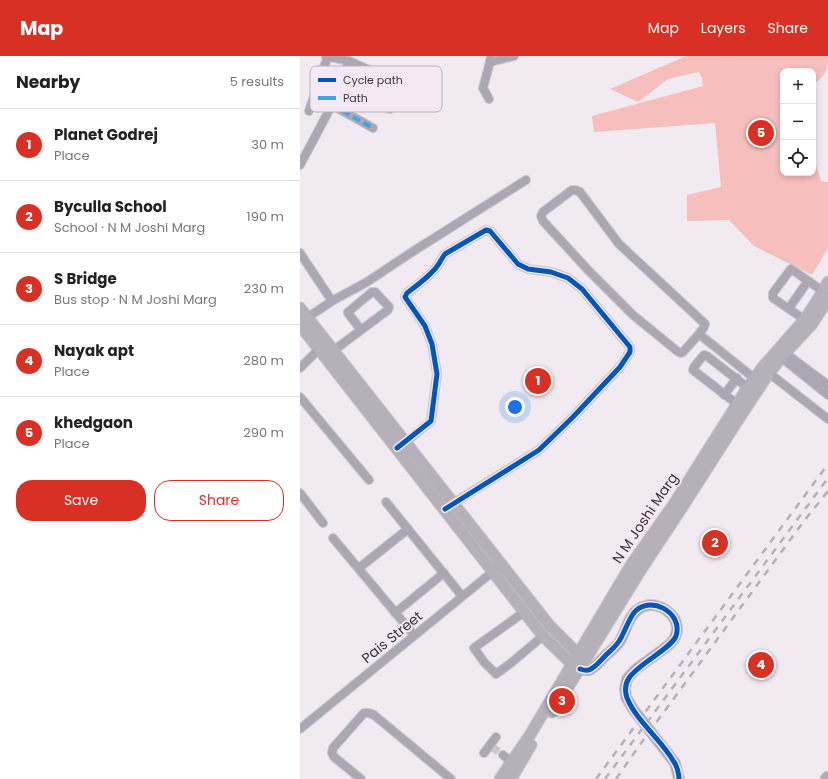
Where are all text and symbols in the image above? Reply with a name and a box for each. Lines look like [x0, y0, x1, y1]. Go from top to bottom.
text: Map [20, 15, 63, 42]
text: Map [648, 18, 679, 38]
text: Layers [701, 18, 745, 38]
text: Share [767, 18, 808, 38]
legend [310, 66, 442, 112]
map controls [780, 68, 816, 176]
button: + [780, 68, 816, 104]
text: Nearby [16, 70, 80, 94]
text: 5 results [230, 72, 284, 91]
text: Cycle path [343, 72, 403, 88]
text: Path [343, 90, 368, 106]
button: − [780, 104, 816, 140]
pin: 5 [748, 118, 774, 148]
text: Planet Godrej [54, 124, 158, 145]
text: 1 [27, 135, 31, 154]
text: 30 m [251, 135, 284, 154]
button: locate [780, 140, 816, 176]
text: Place [54, 146, 89, 165]
text: Byculla School [54, 196, 167, 217]
text: 2 [25, 207, 33, 226]
text: 190 m [247, 207, 284, 226]
text: School · N M Joshi Marg [54, 218, 205, 237]
text: S Bridge [54, 268, 117, 289]
text: 3 [25, 279, 33, 298]
text: 230 m [244, 279, 284, 298]
text: Bus stop · N M Joshi Marg [54, 290, 217, 309]
text: Nayak apt [54, 340, 134, 361]
text: 4 [25, 351, 33, 370]
text: 280 m [243, 351, 284, 370]
text: Place [54, 362, 89, 381]
pin: 1 [525, 366, 551, 396]
your location [505, 397, 525, 417]
text: khedgaon [54, 412, 133, 433]
text: 5 [25, 423, 33, 442]
text: 290 m [243, 423, 284, 442]
text: Place [54, 434, 89, 453]
street label: N M Joshi Marg [607, 469, 683, 567]
button: Save [16, 480, 146, 521]
button: Share [154, 480, 284, 521]
pin: 2 [702, 528, 728, 558]
street label: Pais Street [357, 606, 427, 668]
pin: 4 [748, 650, 774, 680]
pin: 3 [549, 686, 575, 716]

